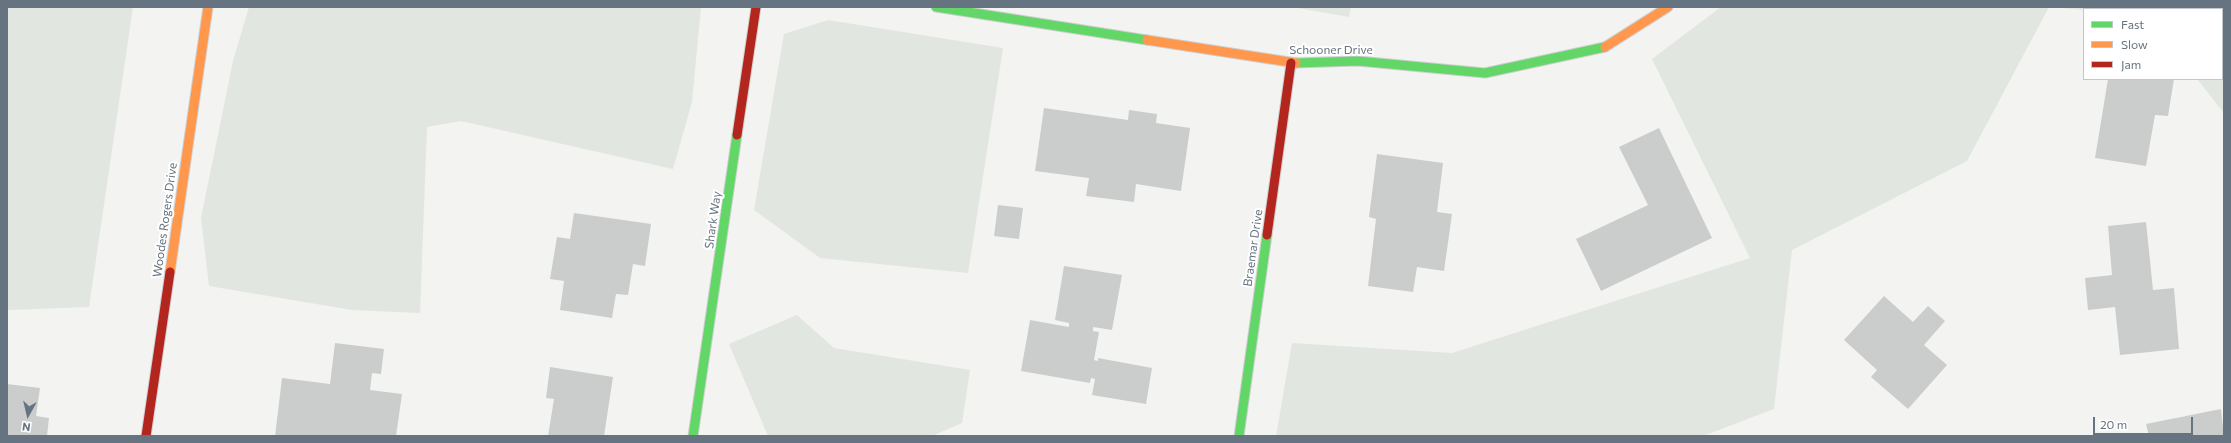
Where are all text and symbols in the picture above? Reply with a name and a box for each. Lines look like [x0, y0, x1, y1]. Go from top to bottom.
legend [2083, 8, 2223, 80]
text: Fast [2121, 17, 2144, 31]
text: Slow [2121, 37, 2148, 51]
street label: Schooner Drive [1289, 43, 1373, 57]
text: Jam [2121, 57, 2141, 71]
street label: Woodes Rogers Drive [150, 162, 180, 278]
street label: Shark Way [702, 190, 724, 250]
street label: Braemar Drive [1240, 208, 1266, 288]
north arrow [8, 395, 48, 435]
scale bar [2095, 409, 2195, 435]
text: 20 m [2100, 417, 2127, 431]
text: N [21, 420, 31, 434]

